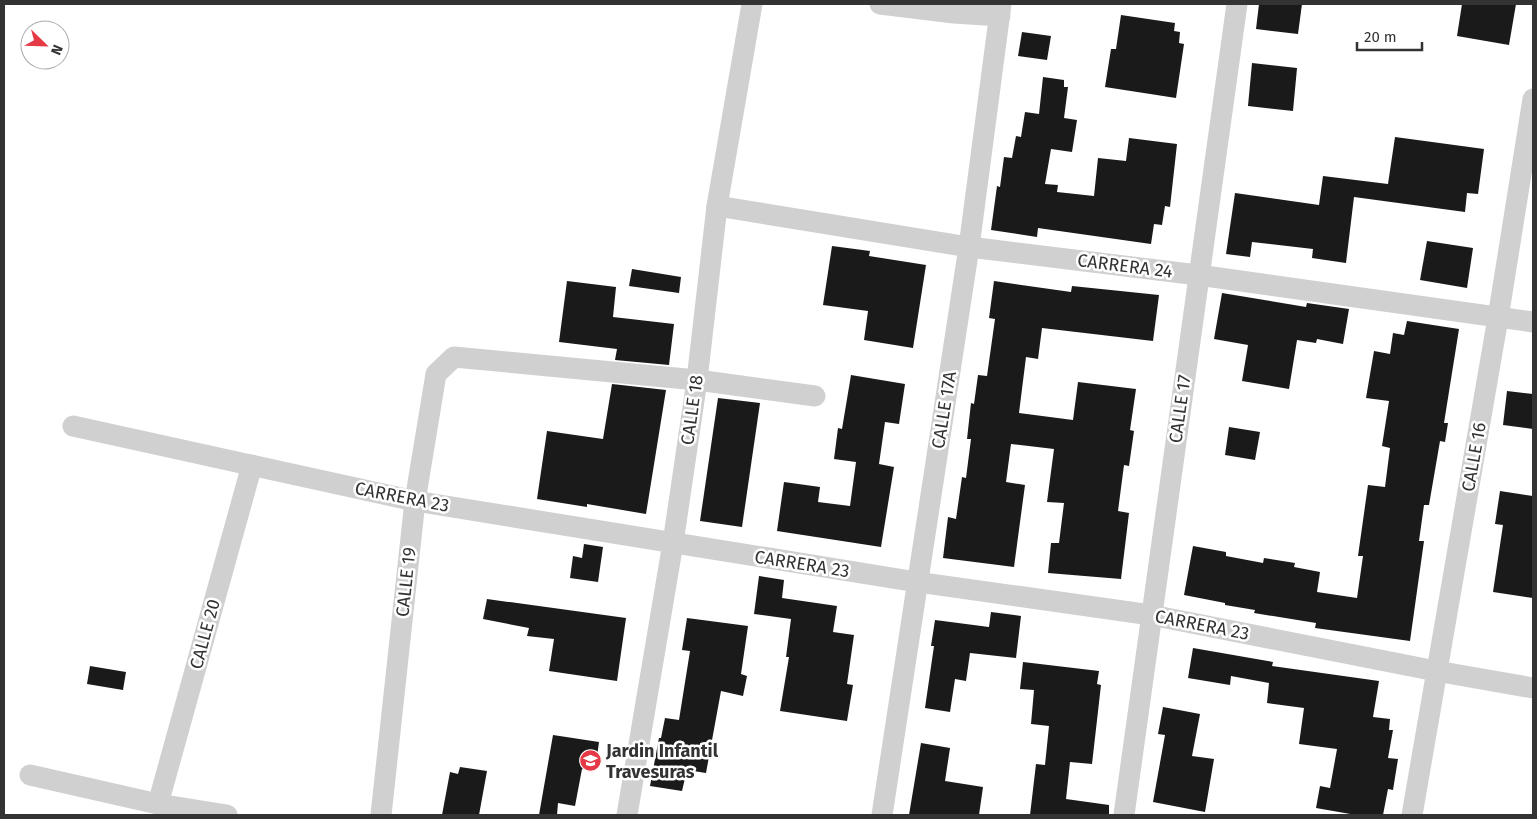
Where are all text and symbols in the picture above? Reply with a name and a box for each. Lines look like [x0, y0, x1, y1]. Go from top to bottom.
north arrow [20, 20, 70, 70]
scale bar [1357, 20, 1422, 52]
text: 20 m [1364, 28, 1397, 46]
text: N [47, 42, 66, 57]
street label: CARRERA 24 [1076, 249, 1174, 283]
street label: CALLE 17A [927, 369, 961, 450]
street label: CALLE 18 [676, 374, 708, 446]
street label: CALLE 17 [1164, 374, 1196, 444]
street label: CALLE 16 [1457, 421, 1491, 493]
street label: CARRERA 23 [353, 477, 451, 517]
street label: CALLE 19 [391, 546, 421, 618]
street label: CARRERA 23 [753, 546, 851, 582]
street label: CALLE 20 [185, 597, 225, 671]
street label: CARRERA 23 [1153, 605, 1251, 645]
place label: Jardin Infantil Travesuras [605, 740, 719, 783]
school or university icon: Jardin Infantil Travesuras [578, 749, 602, 773]

